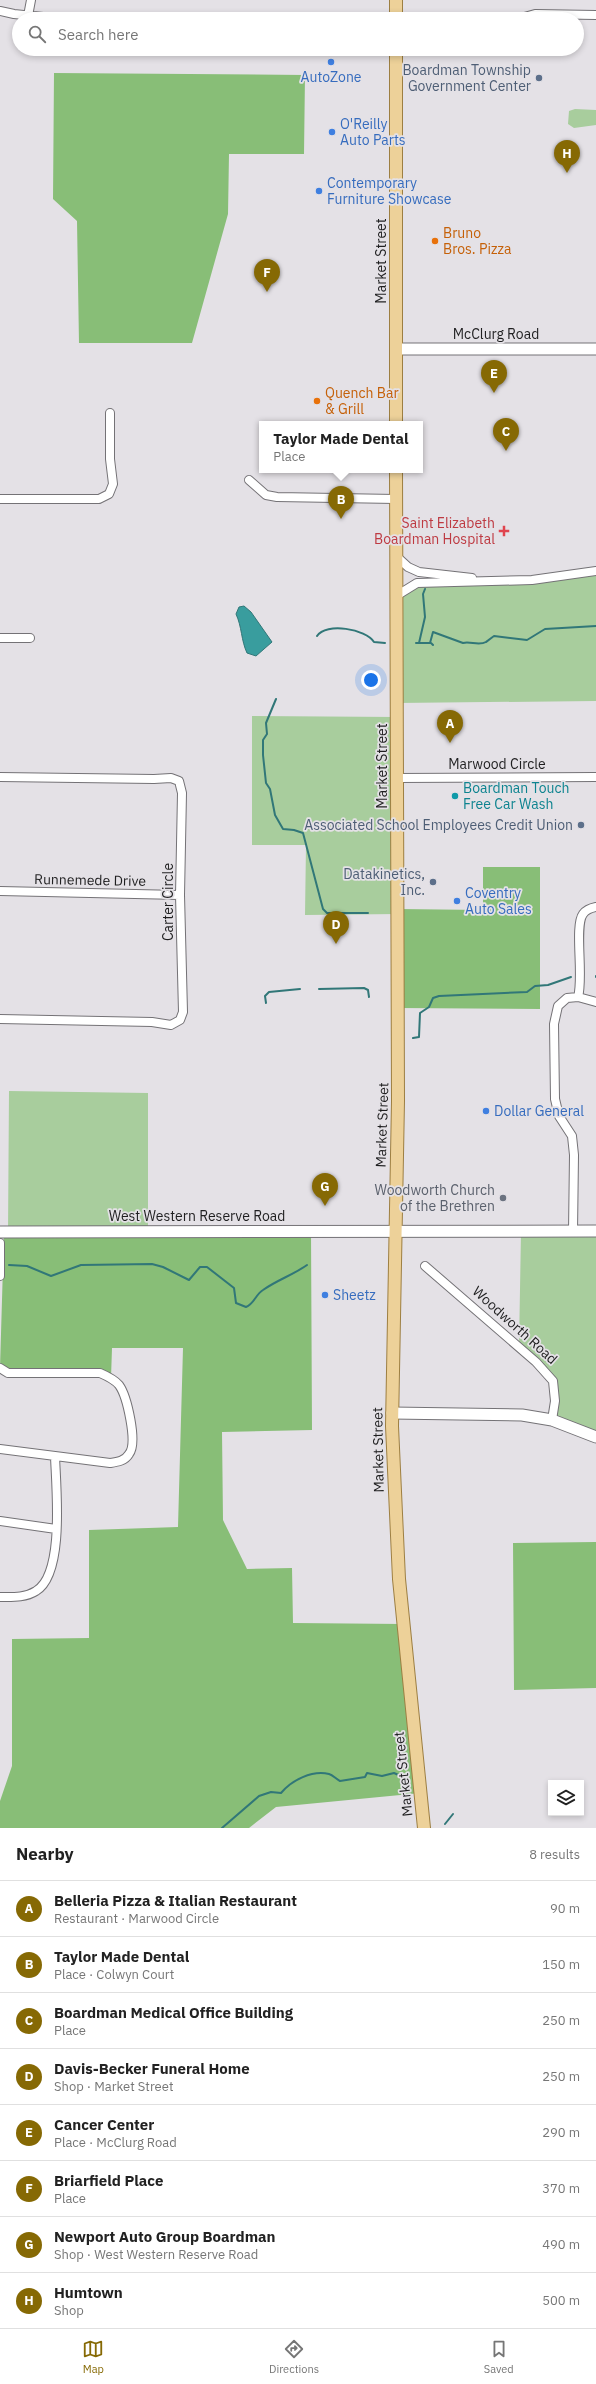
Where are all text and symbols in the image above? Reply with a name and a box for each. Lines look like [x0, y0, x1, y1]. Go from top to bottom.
search box [12, 12, 584, 56]
icon: search [26, 23, 48, 45]
text: Search here [58, 25, 138, 44]
marker: AutoZone [326, 57, 336, 67]
place label: Boardman Township Government Center [402, 61, 531, 95]
place label: AutoZone [300, 68, 362, 86]
marker: Boardman Township Government Center [534, 73, 544, 83]
place label: O'Reilly Auto Parts [340, 115, 406, 149]
marker: O'Reilly Auto Parts [327, 127, 337, 137]
pin: H [554, 140, 580, 173]
place label: Contemporary Furniture Showcase [327, 174, 452, 208]
marker: Contemporary Furniture Showcase [314, 186, 324, 196]
street label: Market Street [372, 218, 390, 304]
place label: Bruno Bros. Pizza [443, 224, 512, 258]
marker: Bruno Bros. Pizza [430, 236, 440, 246]
pin: F [254, 259, 280, 292]
street label: McClurg Road [453, 325, 539, 343]
pin: E [481, 360, 507, 393]
place label: Quench Bar & Grill [325, 384, 399, 418]
marker: Quench Bar & Grill [312, 396, 322, 406]
pin: C [493, 418, 519, 451]
popup [259, 421, 423, 473]
text: Taylor Made Dental [273, 429, 409, 448]
text: Place [273, 448, 305, 465]
pin: B [328, 486, 354, 519]
place label: Saint Elizabeth Boardman Hospital [374, 514, 495, 548]
marker: Saint Elizabeth Boardman Hospital [498, 525, 510, 537]
your location [361, 670, 381, 690]
pin: A [437, 710, 463, 743]
street label: Market Street [373, 723, 391, 809]
street label: Marwood Circle [448, 755, 546, 773]
place label: Boardman Touch Free Car Wash [463, 779, 569, 813]
marker: Boardman Touch Free Car Wash [450, 791, 460, 801]
place label: Associated School Employees Credit Union [304, 816, 573, 834]
marker: Associated School Employees Credit Union [576, 820, 586, 830]
street label: Carter Circle [159, 863, 177, 941]
place label: Datakinetics, Inc. [343, 865, 425, 899]
street label: Runnemede Drive [34, 870, 146, 890]
marker: Datakinetics, Inc. [428, 877, 438, 887]
place label: Coventry Auto Sales [465, 884, 532, 918]
marker: Coventry Auto Sales [452, 896, 462, 906]
pin: D [323, 911, 349, 944]
street label: Market Street [372, 1082, 392, 1168]
place label: Dollar General [494, 1102, 584, 1120]
marker: Dollar General [481, 1106, 491, 1116]
pin: G [312, 1173, 338, 1206]
place label: Woodworth Church of the Brethren [374, 1181, 495, 1215]
marker: Woodworth Church of the Brethren [498, 1193, 508, 1203]
street label: West Western Reserve Road [109, 1207, 285, 1225]
street label: Woodworth Road [469, 1282, 561, 1368]
place label: Sheetz [333, 1286, 376, 1304]
marker: Sheetz [320, 1290, 330, 1300]
street label: Market Street [368, 1407, 388, 1493]
street label: Market Street [390, 1730, 416, 1817]
map controls [548, 1780, 584, 1816]
button: layers [548, 1780, 584, 1816]
text: Nearby [16, 1843, 74, 1865]
text: 8 results [529, 1846, 580, 1863]
text: Belleria Pizza & Italian Restaurant [54, 1891, 297, 1910]
text: A [25, 1900, 33, 1917]
text: 90 m [550, 1900, 580, 1917]
text: Restaurant · Marwood Circle [54, 1910, 219, 1927]
text: Taylor Made Dental [54, 1947, 189, 1966]
text: B [25, 1956, 33, 1973]
text: 150 m [542, 1956, 580, 1973]
text: Place · Colwyn Court [54, 1966, 174, 1983]
text: Boardman Medical Office Building [54, 2003, 293, 2022]
text: C [25, 2012, 33, 2029]
text: 250 m [542, 2012, 580, 2029]
text: Place [54, 2022, 86, 2039]
text: Davis-Becker Funeral Home [54, 2059, 250, 2078]
text: D [24, 2068, 34, 2085]
text: 250 m [542, 2068, 580, 2085]
text: Shop · Market Street [54, 2078, 173, 2095]
text: Cancer Center [54, 2115, 154, 2134]
text: E [25, 2124, 33, 2141]
text: 290 m [542, 2124, 580, 2141]
text: Place · McClurg Road [54, 2134, 177, 2151]
text: Briarfield Place [54, 2171, 163, 2190]
text: F [25, 2180, 33, 2197]
text: 370 m [542, 2180, 580, 2197]
text: Place [54, 2190, 86, 2207]
text: Newport Auto Group Boardman [54, 2227, 276, 2246]
text: G [24, 2236, 34, 2253]
text: 490 m [542, 2236, 580, 2253]
text: Shop · West Western Reserve Road [54, 2246, 258, 2263]
text: Humtown [54, 2283, 123, 2302]
text: H [24, 2292, 34, 2309]
text: 500 m [542, 2292, 580, 2309]
text: Shop [54, 2302, 84, 2319]
tab: Map [82, 2338, 104, 2376]
tab: Directions [269, 2338, 319, 2376]
tab: Saved [484, 2338, 514, 2376]

